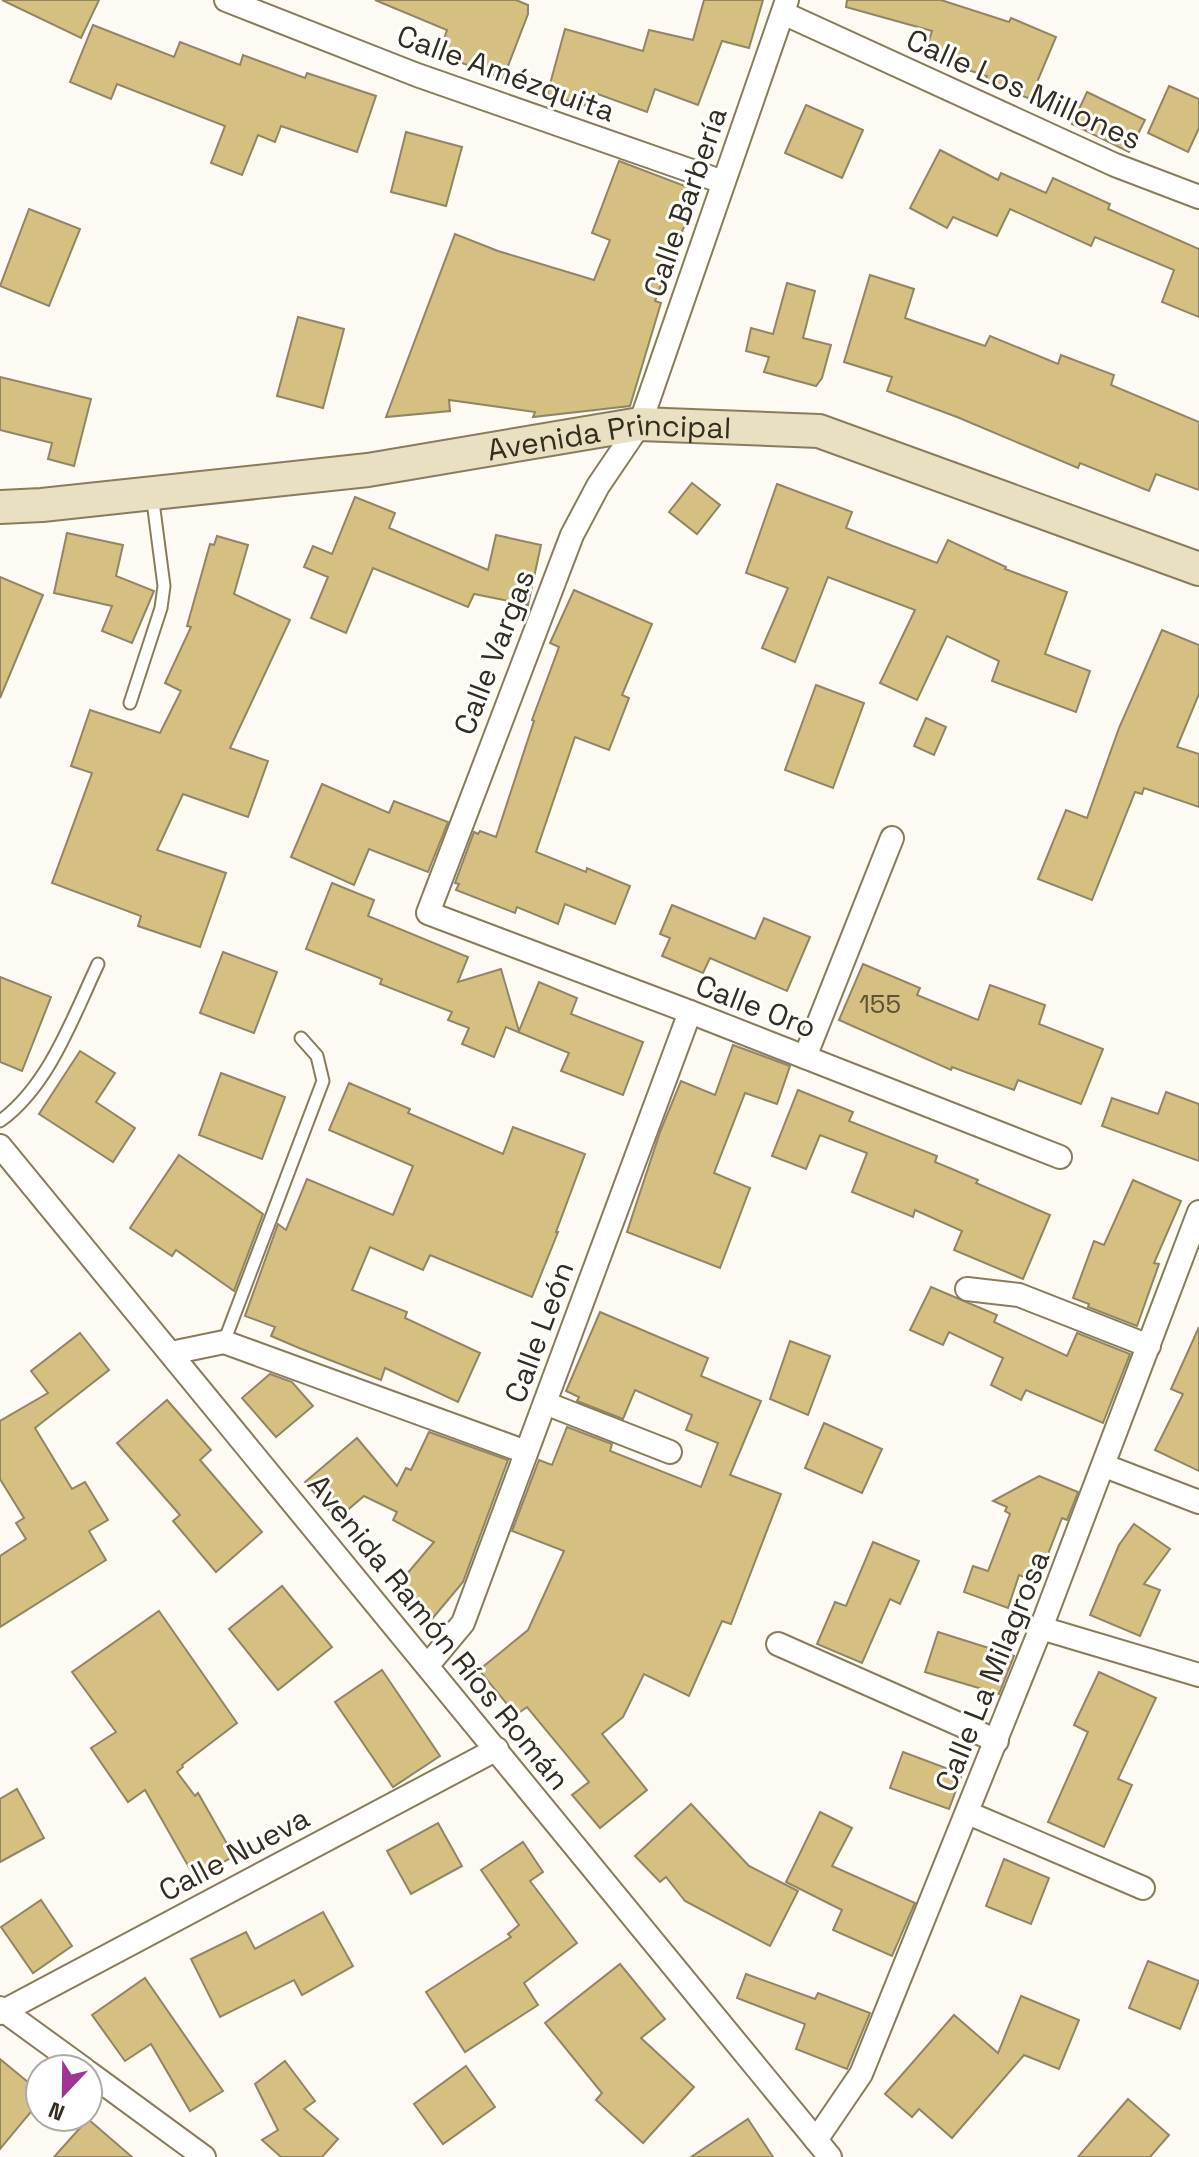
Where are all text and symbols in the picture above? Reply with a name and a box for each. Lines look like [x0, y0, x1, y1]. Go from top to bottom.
street label: Calle Amézquita [392, 15, 620, 131]
street label: Calle Los Millones [900, 20, 1148, 158]
street label: Calle Barbería [634, 102, 736, 302]
street label: Avenida Principal [484, 404, 732, 469]
street label: Calle Vargas [445, 564, 543, 740]
street label: Calle Oro [690, 965, 822, 1047]
house number: 155 [859, 987, 901, 1021]
street label: Calle León [495, 1256, 583, 1408]
street label: Avenida Ramón Ríos Román [299, 1466, 579, 1798]
street label: Calle La Milagrosa [926, 1545, 1058, 1797]
street label: Calle Nueva [152, 1798, 316, 1910]
north arrow [24, 2053, 104, 2133]
text: N [44, 2096, 69, 2127]

